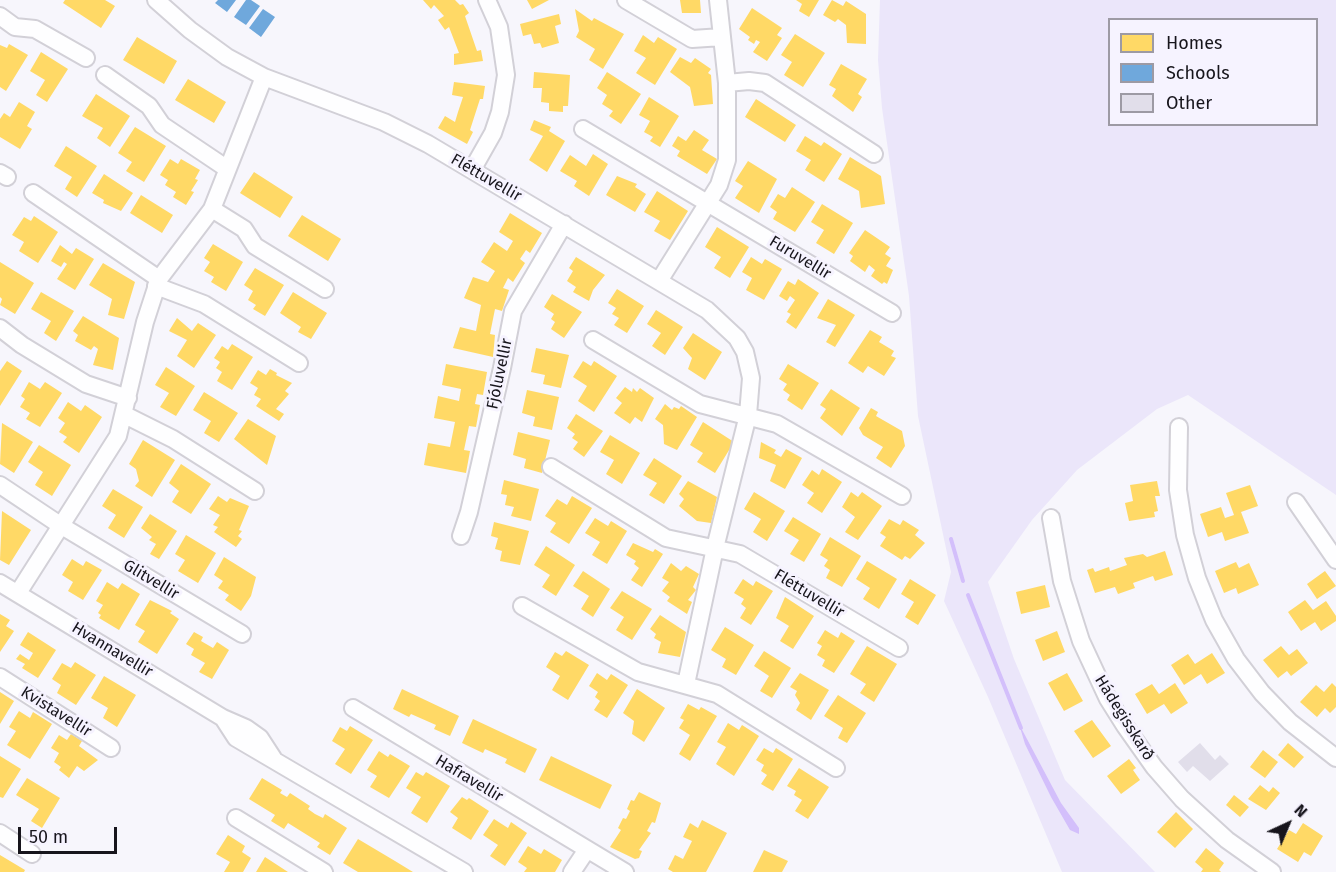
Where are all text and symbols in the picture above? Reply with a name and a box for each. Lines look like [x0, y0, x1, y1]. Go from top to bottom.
legend [1108, 18, 1318, 126]
text: Homes [1166, 32, 1222, 54]
text: Schools [1166, 62, 1230, 84]
text: Other [1166, 92, 1212, 114]
street label: Fléttuvellir [447, 150, 525, 206]
street label: Furuvellir [766, 232, 834, 284]
street label: Fjóluvellir [483, 337, 517, 411]
street label: Glitvellir [120, 556, 182, 604]
street label: Fléttuvellir [770, 566, 848, 622]
street label: Hvannavellir [68, 618, 156, 682]
street label: Hádegisskarð [1090, 672, 1158, 764]
street label: Kvistavellir [17, 683, 95, 741]
street label: Hafravellir [432, 751, 506, 807]
north arrow [1258, 794, 1318, 854]
text: N [1290, 800, 1311, 821]
scale bar [21, 815, 120, 853]
text: 50 m [29, 826, 68, 848]

